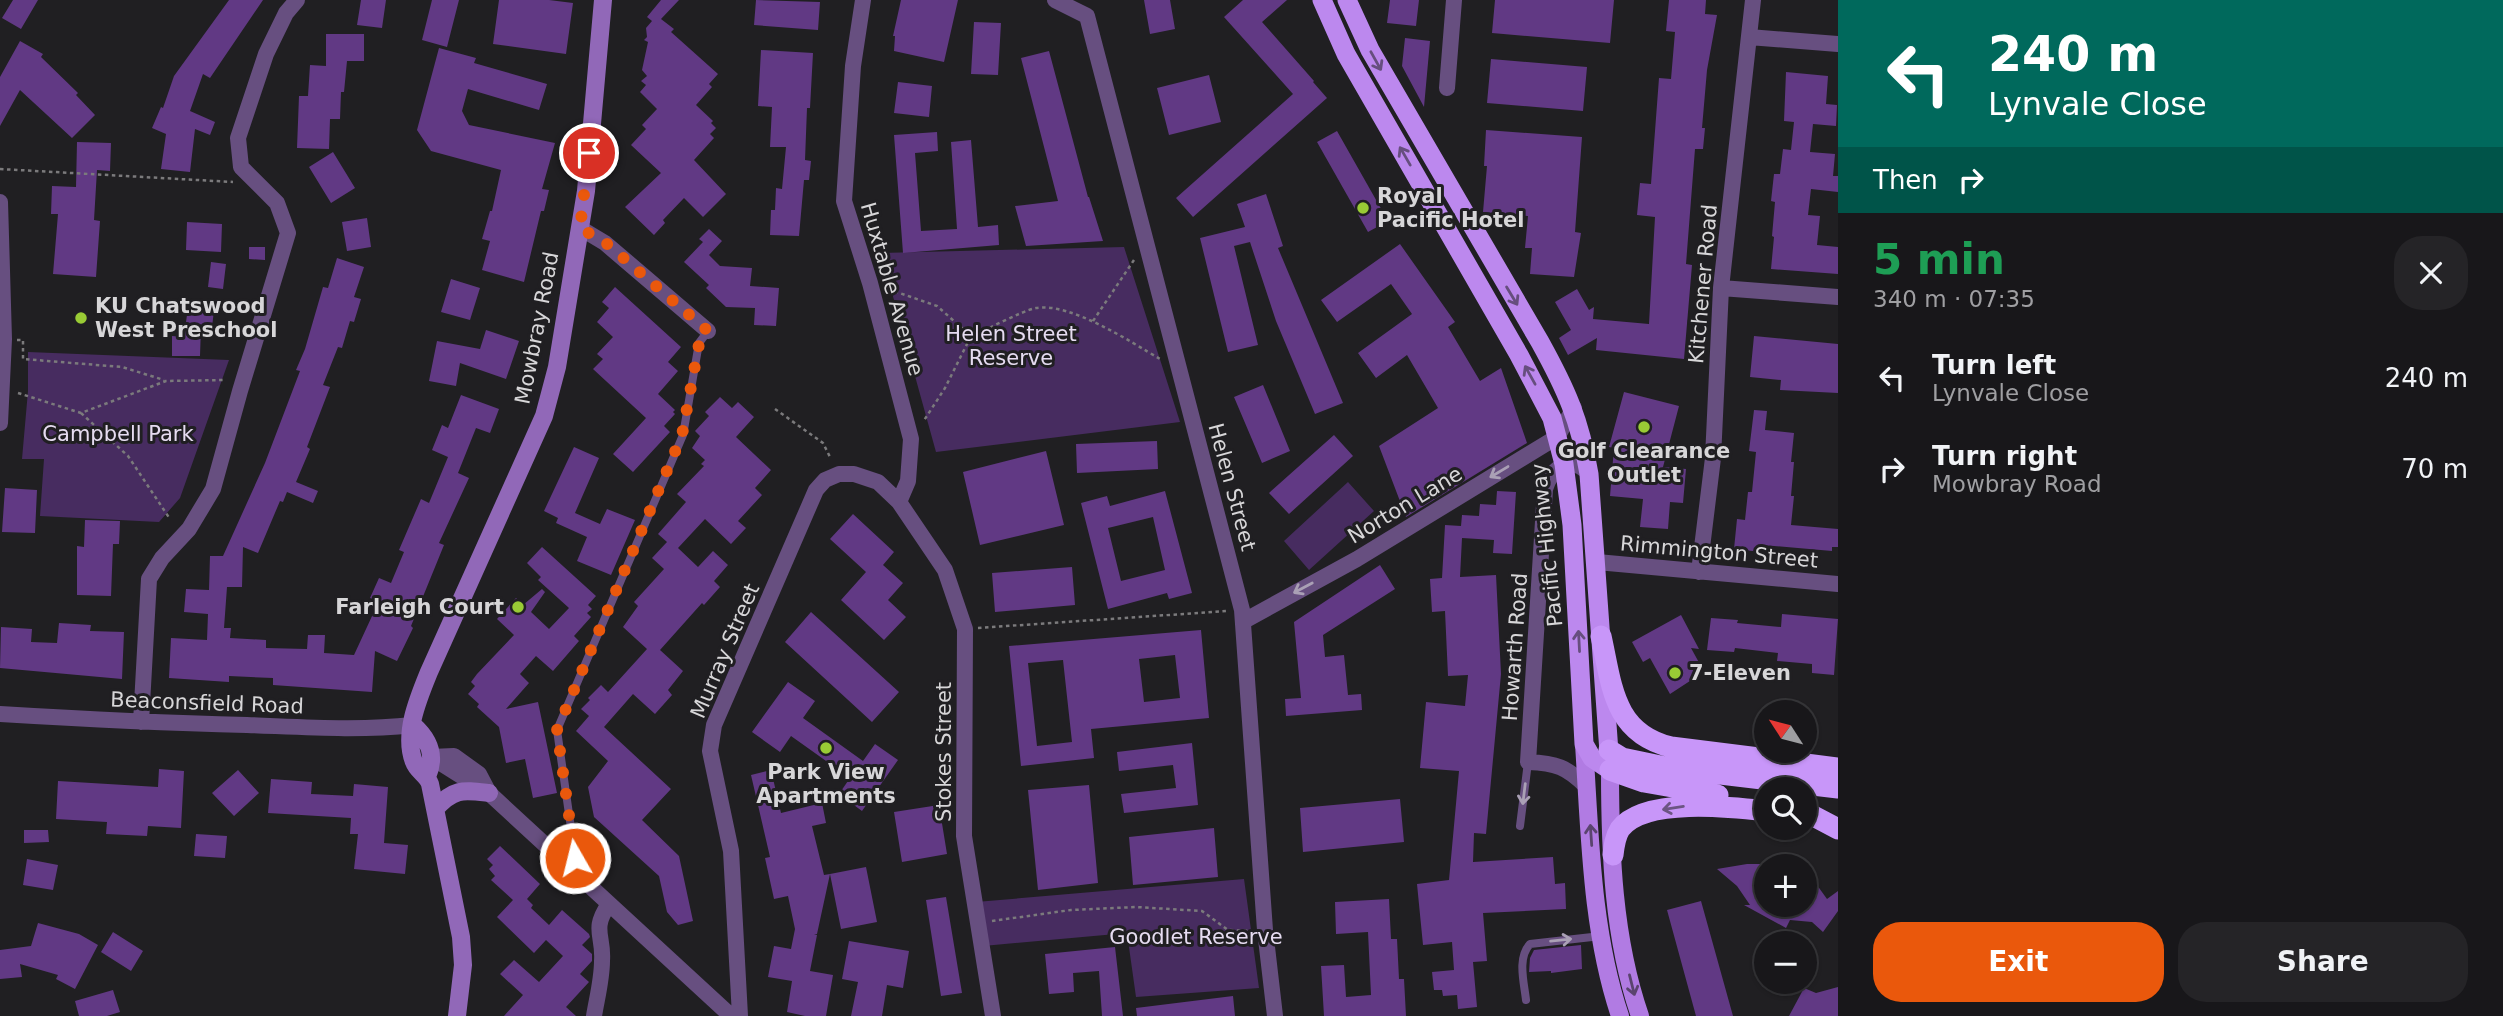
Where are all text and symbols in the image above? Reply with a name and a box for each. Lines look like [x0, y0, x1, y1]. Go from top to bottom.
text: 240 m [1988, 26, 2158, 83]
icon: left [1873, 28, 1964, 119]
one-way arrow [1369, 51, 1383, 71]
text: Lynvale Close [1988, 85, 2207, 123]
pin [559, 123, 619, 183]
icon: arrive [570, 134, 608, 172]
one-way arrow [1398, 147, 1412, 167]
icon: right [1952, 161, 1990, 199]
text: Then [1873, 165, 1938, 195]
place label: Royal Pacific Hotel [1377, 184, 1524, 232]
street label: Huxtable Avenue [856, 199, 928, 379]
marker: Royal Pacific Hotel [1355, 200, 1371, 216]
street label: Kitchener Road [1684, 203, 1722, 365]
text: 5 min [1873, 235, 2005, 284]
button: close [2394, 236, 2468, 310]
street label: Mowbray Road [510, 250, 564, 406]
one-way arrow [1506, 285, 1520, 305]
text: 340 m · 07:35 [1873, 286, 2035, 312]
place label: KU Chatswood West Preschool [95, 294, 277, 342]
marker: KU Chatswood West Preschool [73, 310, 89, 326]
park label: Helen Street Reserve [945, 322, 1077, 370]
text: Turn left [1932, 350, 2056, 380]
icon: left [1873, 359, 1911, 397]
text: 240 m [2385, 363, 2468, 393]
one-way arrow [1523, 365, 1536, 386]
text: Lynvale Close [1932, 380, 2089, 406]
marker: Golf Clearance Outlet [1636, 419, 1652, 435]
street label: Helen Street [1203, 420, 1261, 554]
park label: Campbell Park [42, 422, 194, 446]
place label: Golf Clearance Outlet [1558, 439, 1730, 487]
text: Turn right [1932, 441, 2077, 471]
icon: right [1873, 450, 1911, 488]
text: 70 m [2401, 454, 2468, 484]
street label: Norton Lane [1344, 461, 1466, 549]
street label: Pacific Highway [1526, 462, 1568, 628]
one-way arrow [1489, 466, 1509, 480]
text: Mowbray Road [1932, 471, 2102, 497]
street label: Rimmington Street [1619, 531, 1819, 573]
street label: Howarth Road [1498, 572, 1532, 722]
street label: Murray Street [686, 580, 764, 722]
one-way arrow [1293, 582, 1314, 595]
place label: Farleigh Court [335, 595, 504, 619]
marker: Farleigh Court [510, 599, 526, 615]
one-way arrow [1572, 630, 1585, 653]
place label: 7-Eleven [1689, 661, 1791, 685]
marker: 7-Eleven [1667, 665, 1683, 681]
street label: Stokes Street [932, 682, 956, 822]
street label: Beaconsfield Road [110, 688, 304, 718]
north arrow [1754, 700, 1816, 763]
map controls [1754, 700, 1817, 994]
marker: Park View Apartments [818, 740, 834, 756]
place label: Park View Apartments [756, 760, 896, 808]
button: search [1754, 777, 1817, 840]
one-way arrow [1517, 782, 1530, 805]
one-way arrow [1663, 802, 1685, 815]
position arrow [538, 821, 612, 895]
one-way arrow [1584, 824, 1597, 847]
button: + [1754, 854, 1817, 917]
button: Exit [1873, 922, 2164, 1002]
button: Share [2178, 922, 2468, 1002]
park label: Goodlet Reserve [1109, 925, 1283, 949]
button: − [1754, 931, 1817, 994]
one-way arrow [1549, 933, 1572, 946]
one-way arrow [1626, 974, 1639, 996]

